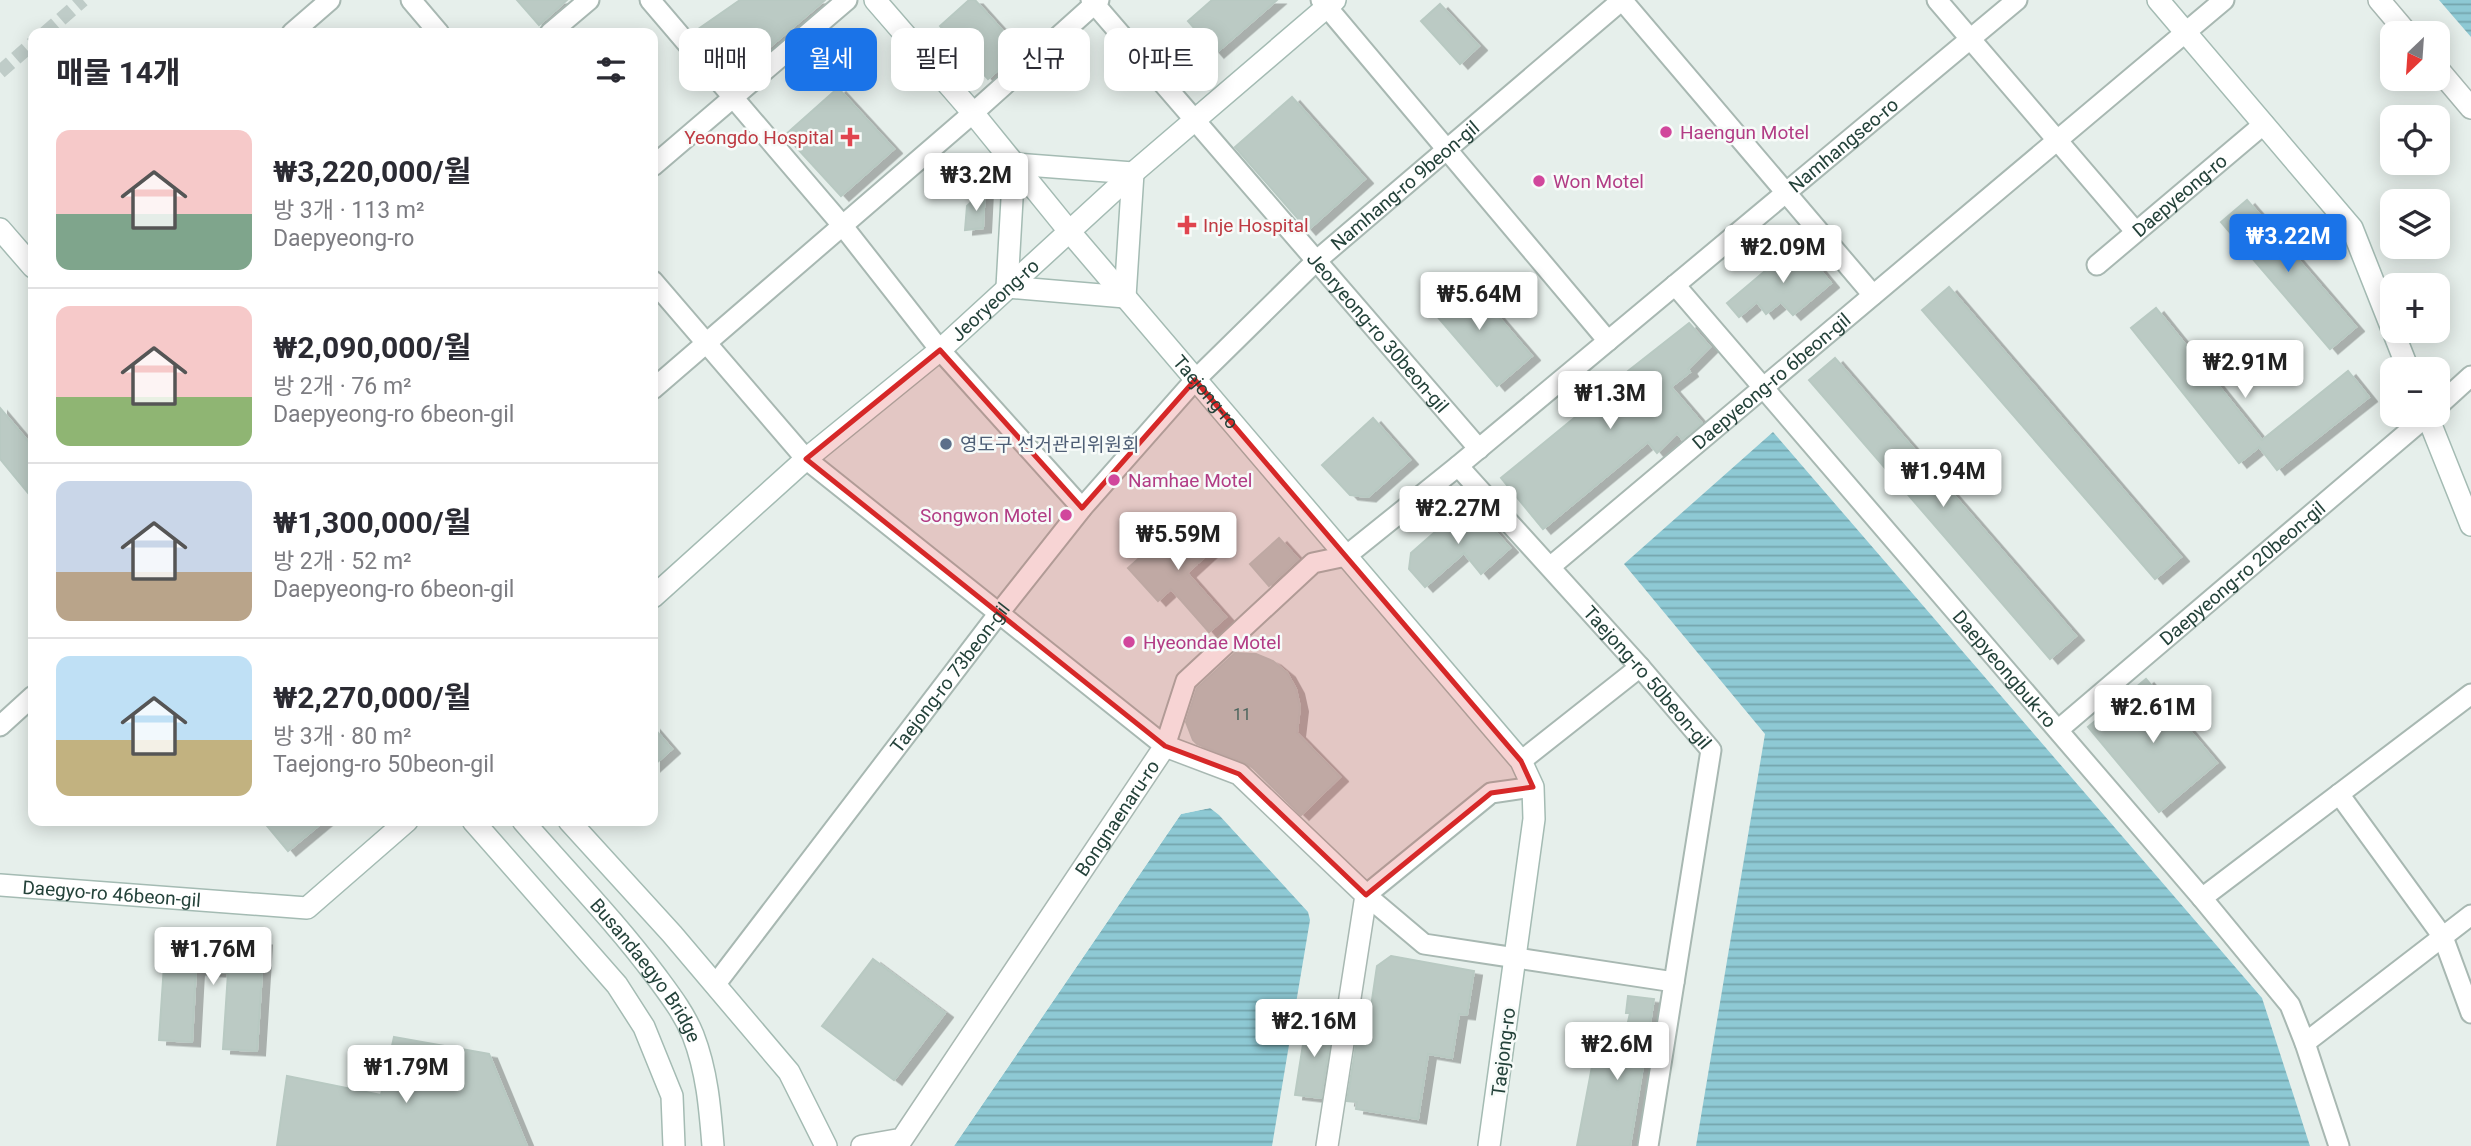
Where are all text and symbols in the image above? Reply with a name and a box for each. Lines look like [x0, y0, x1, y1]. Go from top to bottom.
north arrow [2380, 21, 2450, 91]
map controls [2380, 21, 2450, 427]
chip: 매매 [679, 28, 771, 91]
chip: 월세 [785, 28, 877, 91]
chip: 필터 [891, 28, 984, 91]
chip: 신규 [998, 28, 1090, 91]
chip: 아파트 [1104, 28, 1218, 91]
icon: filters [592, 51, 630, 89]
text: 매물 14개 [56, 55, 181, 90]
street label: Namhangseo-ro [1784, 93, 1903, 197]
button: locate [2380, 105, 2450, 175]
street label: Namhang-ro 9beon-gil [1326, 116, 1484, 255]
place label: Haengun Motel [1680, 121, 1809, 144]
marker: Haengun Motel [1658, 124, 1674, 140]
place label: Yeongdo Hospital [684, 126, 834, 149]
marker: Yeongdo Hospital [840, 127, 860, 147]
street label: Daepyeong-ro [2128, 149, 2232, 242]
text: ₩3,220,000/월 [273, 154, 471, 189]
pin: ₩3.2M [927, 154, 1025, 213]
icon: home [112, 158, 196, 242]
text: ₩3.2M [940, 162, 1012, 189]
place label: Won Motel [1553, 170, 1644, 193]
marker: Won Motel [1531, 173, 1547, 189]
button: layers [2380, 189, 2450, 259]
text: 방 3개 · 113 m² [273, 197, 424, 224]
place label: Inje Hospital [1203, 214, 1309, 237]
marker: Inje Hospital [1177, 215, 1197, 235]
pin: ₩3.22M [2231, 215, 2345, 274]
text: ₩3.22M [2245, 223, 2331, 250]
text: Daepyeong-ro [273, 225, 414, 252]
pin: ₩2.09M [1726, 226, 1840, 285]
text: ₩2.09M [1740, 234, 1826, 261]
street label: Jeoryeong-ro 30beon-gil [1302, 248, 1453, 417]
street label: Jeoryeong-ro [946, 254, 1044, 346]
pin: ₩5.64M [1422, 272, 1536, 332]
button: + [2380, 273, 2450, 343]
text: ₩5.64M [1436, 281, 1522, 308]
street label: Daepyeong-ro 6beon-gil [1688, 308, 1855, 454]
text: ₩2,090,000/월 [273, 330, 471, 365]
icon: home [112, 334, 196, 418]
pin: ₩2.91M [2188, 340, 2302, 400]
text: ₩2.91M [2202, 349, 2288, 376]
street label: Taejong-ro [1168, 351, 1244, 434]
button: − [2380, 357, 2450, 427]
pin: ₩1.3M [1561, 372, 1659, 431]
text: 방 2개 · 76 m² [273, 373, 412, 400]
text: ₩1.3M [1574, 380, 1646, 407]
text: Daepyeong-ro 6beon-gil [273, 401, 514, 428]
place label: 영도구 선거관리위원회 [960, 433, 1140, 456]
marker: 영도구 선거관리위원회 [938, 436, 954, 452]
pin: ₩1.94M [1886, 449, 2000, 509]
text: ₩1.94M [1900, 458, 1986, 485]
place label: Namhae Motel [1128, 469, 1252, 492]
marker: Namhae Motel [1106, 472, 1122, 488]
pin: ₩2.27M [1401, 486, 1515, 546]
text: ₩2.27M [1415, 495, 1501, 522]
street label: Daepyeong-ro 20beon-gil [2155, 497, 2330, 650]
place label: Songwon Motel [920, 504, 1052, 527]
text: ₩1,300,000/월 [273, 505, 471, 540]
marker: Songwon Motel [1058, 507, 1074, 523]
icon: home [112, 509, 196, 593]
pin: ₩5.59M [1121, 512, 1235, 572]
text: ₩5.59M [1135, 521, 1221, 548]
text: 방 2개 · 52 m² [273, 548, 412, 575]
text: Daepyeong-ro 6beon-gil [273, 576, 514, 603]
street label: Taejong-ro 73beon-gil [886, 598, 1015, 757]
street label: Taejong-ro 50beon-gil [1578, 601, 1716, 754]
street label: Daepyeongbuk-ro [1948, 606, 2061, 732]
place label: Hyeondae Motel [1143, 631, 1281, 654]
marker: Hyeondae Motel [1121, 634, 1137, 650]
text: ₩2,270,000/월 [273, 680, 471, 715]
icon: home [112, 684, 196, 768]
pin: ₩2.61M [2096, 686, 2210, 745]
text: ₩2.61M [2110, 694, 2196, 721]
house number: 11 [1233, 705, 1251, 724]
text: 방 3개 · 80 m² [273, 723, 412, 750]
text: Taejong-ro 50beon-gil [273, 751, 494, 778]
street label: Bongnaenaru-ro [1070, 756, 1164, 881]
street label: Daegyo-ro 46beon-gil [22, 876, 202, 912]
street label: Busandaegyo Bridge [585, 894, 706, 1046]
pin: ₩1.76M [156, 928, 270, 987]
text: ₩1.76M [170, 936, 256, 963]
pin: ₩2.16M [1257, 1000, 1371, 1059]
street label: Taejong-ro [1487, 1006, 1520, 1098]
text: ₩2.16M [1271, 1008, 1357, 1035]
pin: ₩2.6M [1568, 1023, 1666, 1082]
text: ₩2.6M [1581, 1031, 1653, 1058]
pin: ₩1.79M [349, 1046, 463, 1105]
text: ₩1.79M [363, 1054, 449, 1081]

